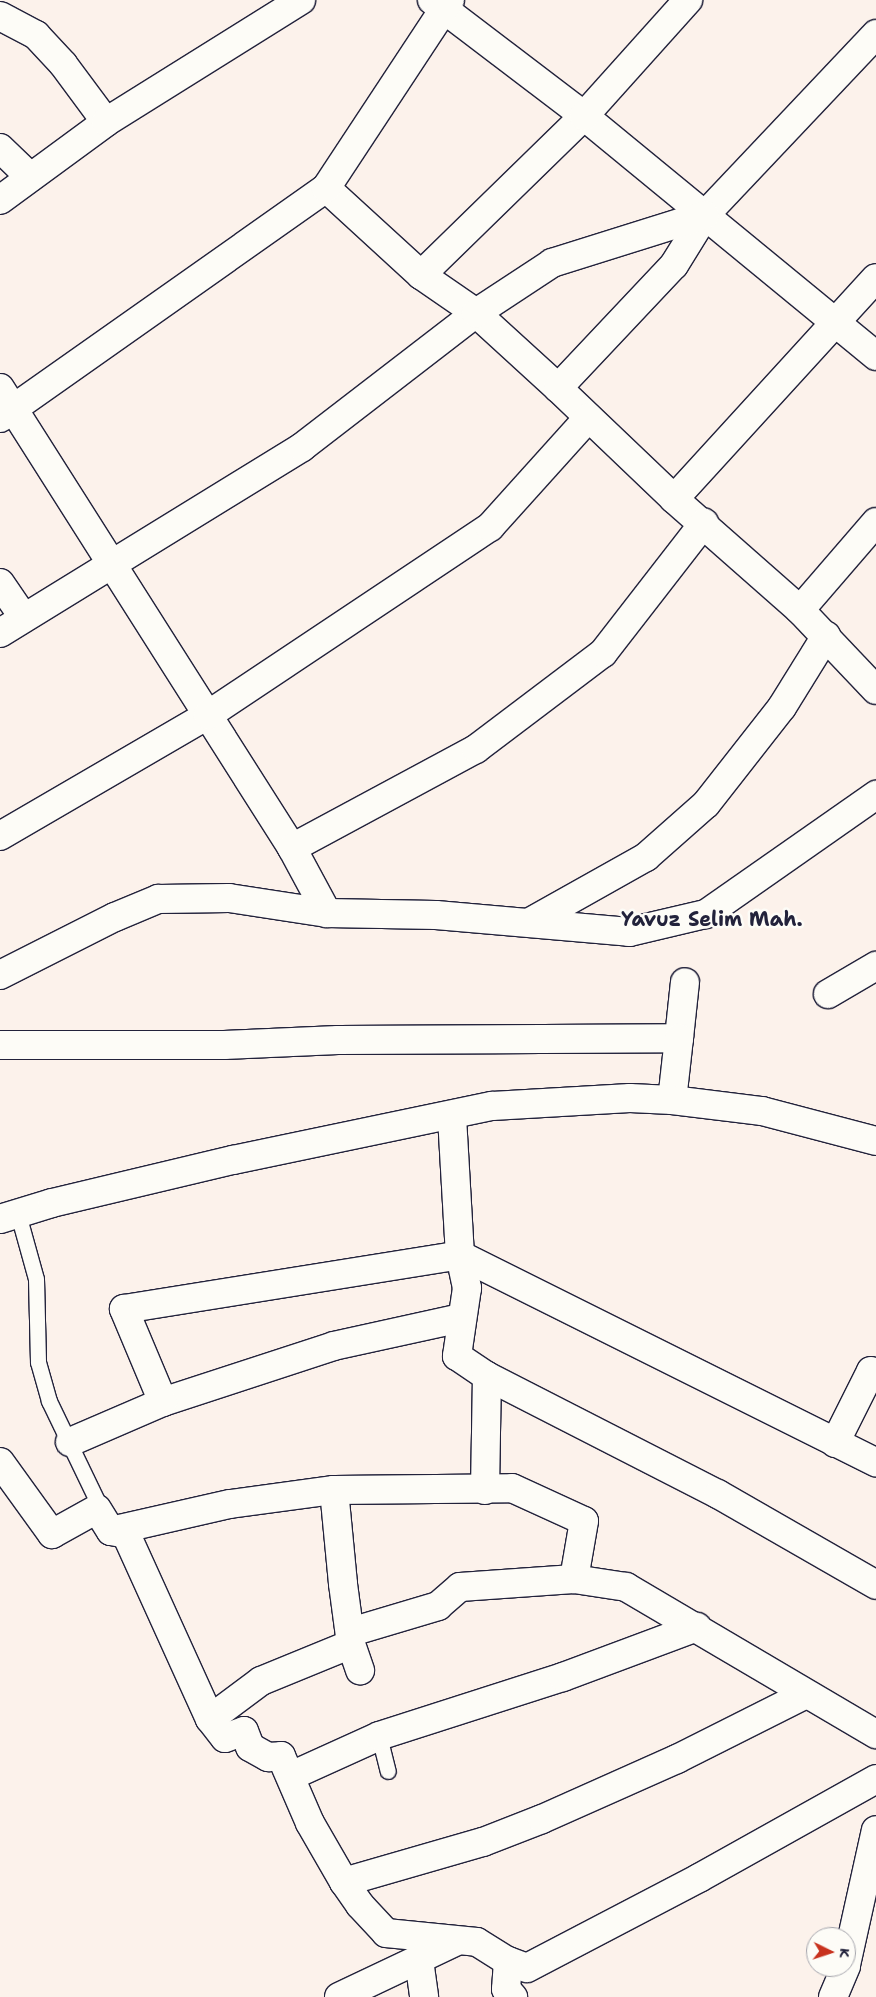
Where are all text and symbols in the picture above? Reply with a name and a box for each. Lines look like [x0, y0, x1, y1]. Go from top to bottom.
district label: Yavuz Selim Mah. [621, 907, 803, 931]
north arrow [806, 1927, 856, 1977]
text: K [836, 1948, 854, 1958]

